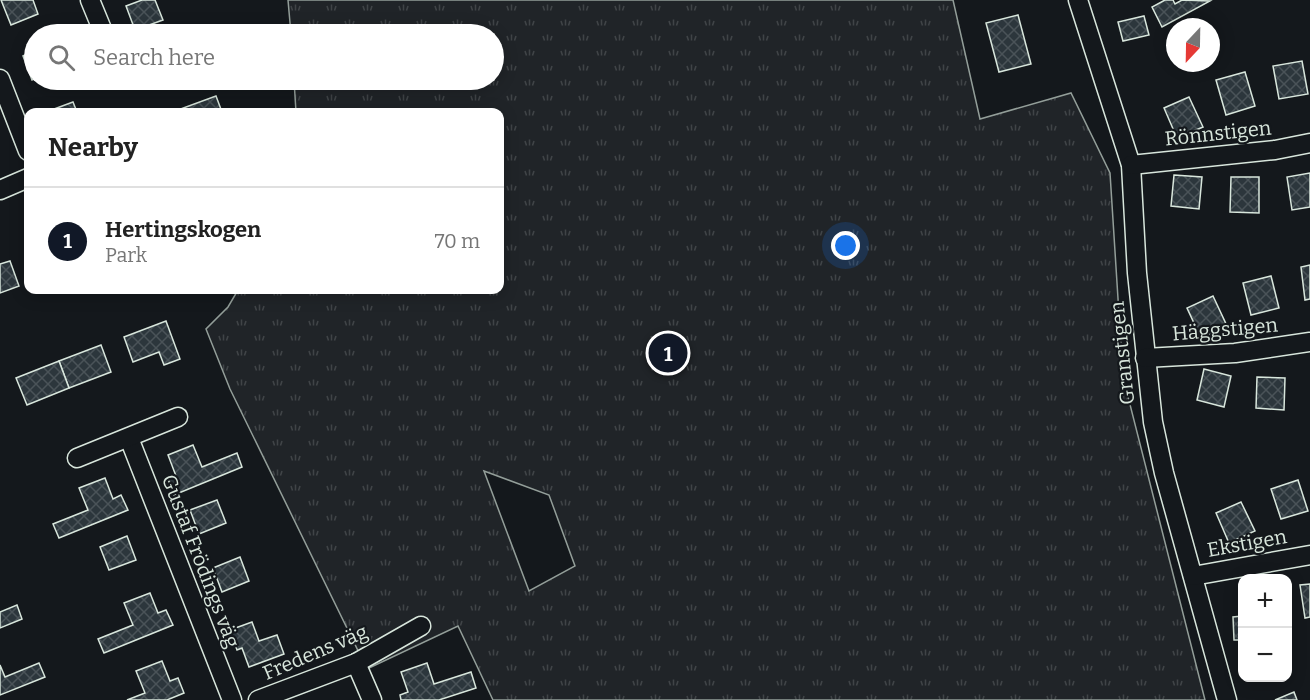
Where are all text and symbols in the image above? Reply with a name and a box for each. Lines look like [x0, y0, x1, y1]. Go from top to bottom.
north arrow [1166, 18, 1220, 72]
search box [24, 24, 504, 90]
icon: search [45, 41, 78, 74]
text: Search here [93, 44, 215, 71]
street label: Rönnstigen [1164, 115, 1273, 151]
text: Nearby [48, 132, 138, 163]
text: Hertingskogen [105, 216, 261, 243]
text: 1 [63, 229, 72, 253]
text: 70 m [434, 229, 480, 253]
your location [831, 231, 860, 260]
text: Park [105, 243, 147, 267]
street label: Granstigen [1105, 300, 1139, 406]
street label: Häggstigen [1171, 312, 1279, 346]
pin: 1 [648, 330, 688, 376]
street label: Gustaf Frödings väg [157, 471, 245, 651]
street label: Ekstigen [1205, 524, 1289, 562]
map controls [1238, 574, 1292, 682]
button: + [1238, 574, 1292, 628]
street label: Fredens väg [259, 619, 371, 685]
button: − [1238, 628, 1292, 682]

